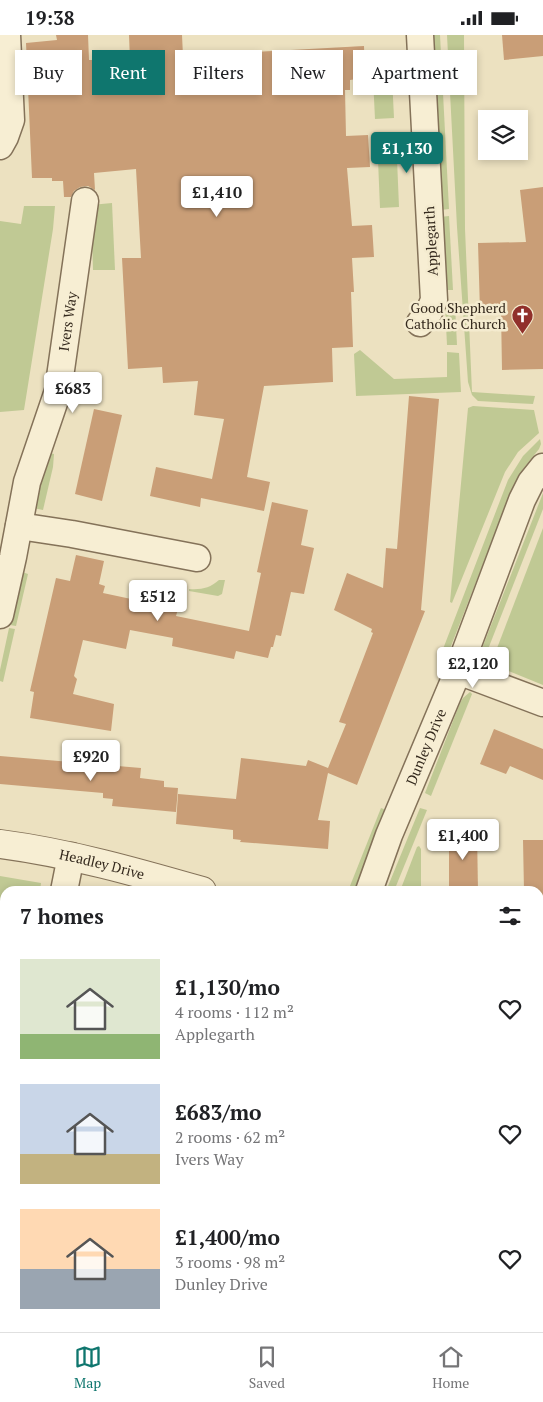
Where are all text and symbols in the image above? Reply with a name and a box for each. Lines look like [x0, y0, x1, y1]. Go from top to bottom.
text: 19:38 [25, 5, 74, 30]
chip: Buy [15, 50, 82, 95]
chip: Rent [92, 50, 165, 95]
chip: Filters [175, 50, 262, 95]
chip: New [272, 50, 343, 95]
chip: Apartment [353, 50, 477, 95]
map controls [478, 110, 528, 160]
button: layers [478, 110, 528, 160]
pin: £1,130 [366, 131, 448, 174]
text: £1,130 [382, 137, 432, 159]
pin: £1,410 [176, 175, 258, 218]
text: £1,410 [192, 181, 242, 203]
street label: Applegarth [419, 206, 442, 276]
street label: Ivers Way [54, 290, 81, 353]
place label: Good Shepherd Catholic Church [405, 298, 506, 333]
church icon: Good Shepherd Catholic Church [510, 304, 534, 335]
pin: £683 [43, 371, 103, 414]
text: £683 [55, 377, 91, 399]
pin: £512 [128, 579, 188, 622]
text: £512 [140, 585, 176, 607]
pin: £2,120 [432, 647, 514, 689]
text: £2,120 [448, 652, 498, 674]
street label: Dunley Drive [401, 706, 450, 788]
pin: £920 [61, 739, 121, 782]
text: £920 [73, 745, 109, 767]
pin: £1,400 [422, 819, 504, 861]
text: £1,400 [438, 824, 488, 846]
street label: Headley Drive [58, 844, 147, 883]
text: 7 homes [20, 902, 104, 930]
icon: filters [496, 902, 524, 930]
text: £1,130/mo [175, 973, 280, 1001]
icon: home [60, 979, 120, 1039]
icon: heart [496, 995, 524, 1023]
text: 4 rooms · 112 m² [175, 1001, 294, 1023]
text: Applegarth [175, 1023, 255, 1045]
text: £683/mo [175, 1098, 262, 1126]
icon: home [60, 1104, 120, 1164]
icon: heart [496, 1120, 524, 1148]
text: 2 rooms · 62 m² [175, 1126, 285, 1148]
text: Ivers Way [175, 1148, 244, 1170]
text: £1,400/mo [175, 1223, 280, 1251]
icon: home [60, 1229, 120, 1289]
icon: heart [496, 1245, 524, 1273]
text: 3 rooms · 98 m² [175, 1251, 285, 1273]
text: Dunley Drive [175, 1273, 268, 1295]
tab: Map [74, 1343, 102, 1392]
tab: Saved [249, 1343, 285, 1392]
tab: Home [432, 1343, 469, 1392]

